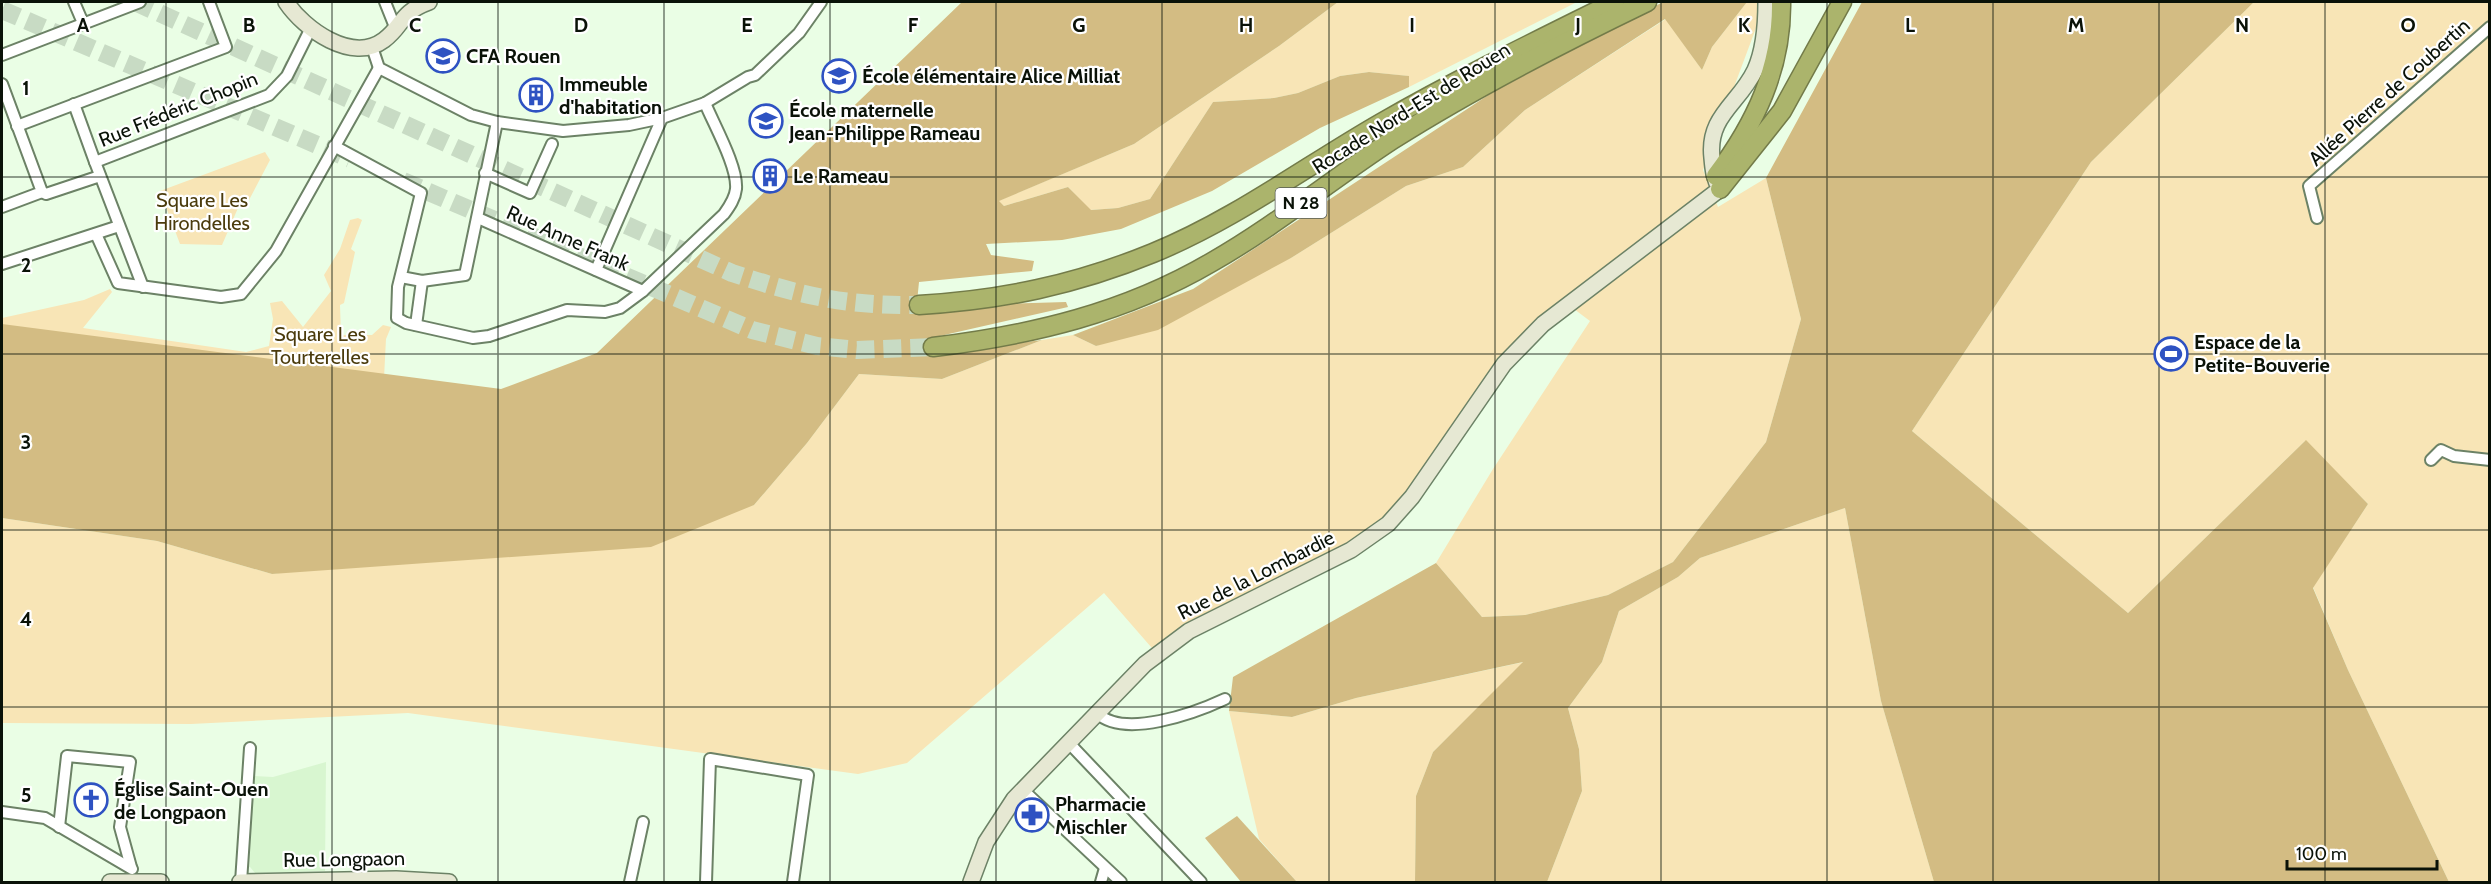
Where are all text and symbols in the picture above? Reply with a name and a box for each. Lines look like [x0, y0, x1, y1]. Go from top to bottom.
text: A [77, 13, 90, 37]
text: B [243, 13, 255, 37]
text: C [409, 13, 421, 37]
text: D [574, 13, 588, 37]
text: E [741, 13, 753, 37]
text: F [908, 13, 919, 37]
text: G [1072, 13, 1086, 37]
text: H [1239, 13, 1253, 37]
text: I [1409, 13, 1415, 37]
text: J [1574, 13, 1581, 37]
text: K [1738, 13, 1751, 37]
text: L [1905, 13, 1915, 37]
text: M [2068, 13, 2084, 37]
text: N [2235, 13, 2249, 37]
street label: Allée Pierre de Coubertin [2303, 13, 2475, 171]
text: O [2400, 13, 2416, 37]
street label: Rocade Nord-Est de Rouen [1308, 37, 1514, 179]
school or university icon: CFA Rouen [425, 38, 461, 74]
place label: CFA Rouen [466, 44, 561, 68]
school or university icon: École élémentaire Alice Milliat [821, 58, 857, 94]
place label: École élémentaire Alice Milliat [862, 64, 1120, 88]
street label: Rue Frédéric Chopin [95, 66, 261, 152]
place label: Immeuble d'habitation [559, 72, 662, 119]
text: 1 [22, 76, 30, 100]
building icon: Immeuble d'habitation [518, 77, 554, 113]
place label: École maternelle Jean-Philippe Rameau [788, 98, 980, 145]
school or university icon: École maternelle Jean-Philippe Rameau [748, 103, 784, 139]
building icon: Le Rameau [752, 158, 788, 194]
place label: Le Rameau [793, 164, 889, 188]
park label: Square Les Hirondelles [154, 188, 250, 235]
road number: N 28 [1276, 188, 1326, 218]
street label: Rue Anne Frank [503, 200, 633, 276]
text: 2 [21, 253, 31, 277]
park label: Square Les Tourterelles [271, 322, 369, 369]
place label: Espace de la Petite-Bouverie [2194, 330, 2330, 377]
sports icon: Espace de la Petite-Bouverie [2153, 336, 2189, 372]
text: 3 [21, 430, 31, 454]
street label: Rue de la Lombardie [1174, 525, 1338, 625]
text: 4 [20, 607, 32, 631]
place label: Église Saint-Ouen de Longpaon [114, 777, 268, 824]
church icon: Église Saint-Ouen de Longpaon [73, 782, 109, 818]
text: 5 [21, 783, 31, 807]
place label: Pharmacie Mischler [1055, 792, 1146, 839]
pharmacy icon: Pharmacie Mischler [1014, 797, 1050, 833]
scale bar [2287, 833, 2437, 871]
text: 100 m [2296, 843, 2347, 865]
street label: Rue Longpaon [283, 846, 405, 872]

